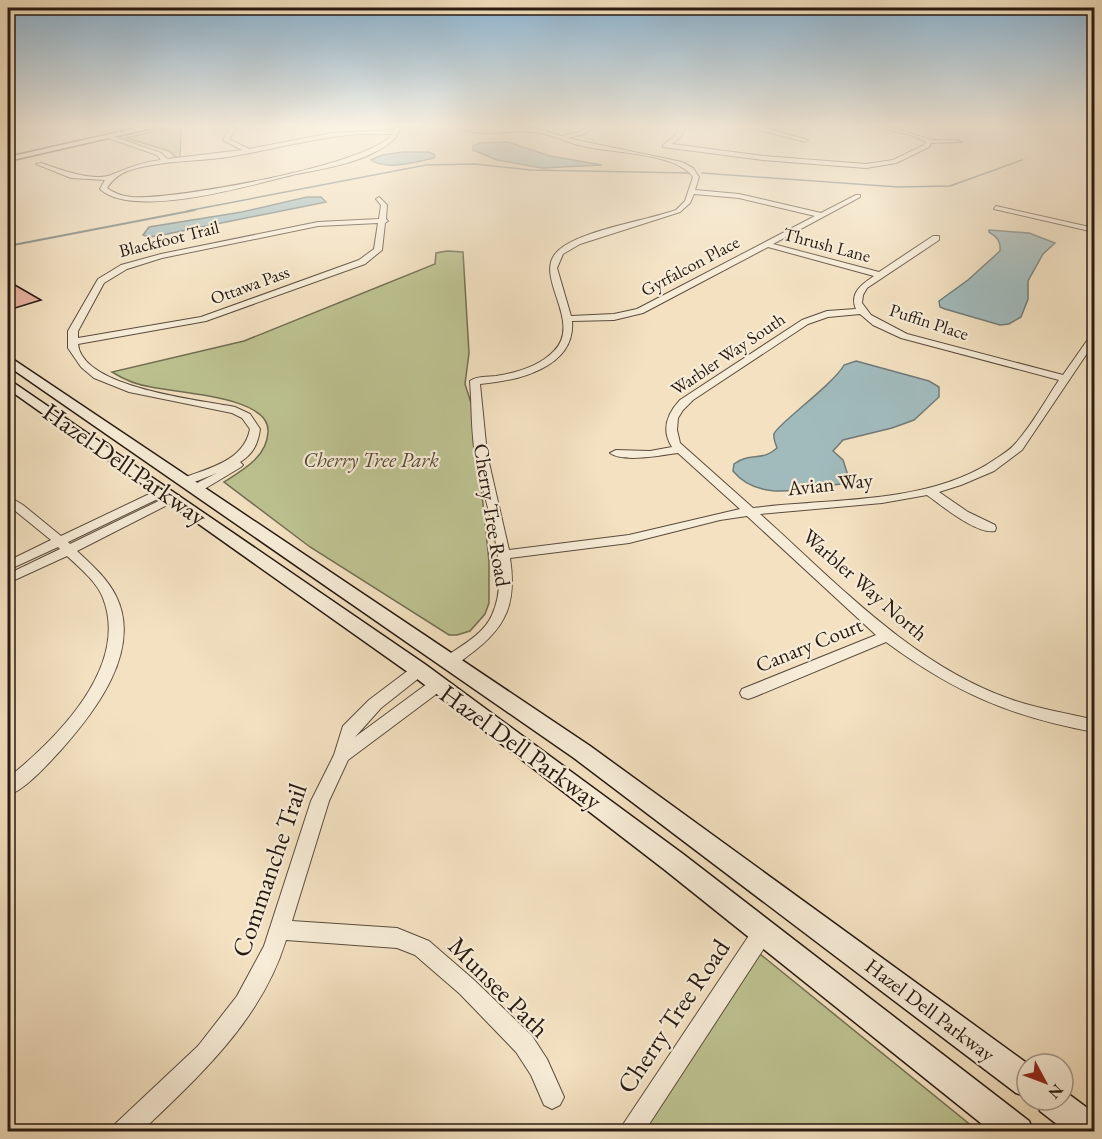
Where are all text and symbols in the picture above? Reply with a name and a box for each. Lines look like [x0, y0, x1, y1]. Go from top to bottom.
street label: Blackfoot Trail [116, 215, 221, 262]
street label: Thrush Lane [781, 222, 873, 267]
street label: Gyrfalcon Place [637, 230, 743, 301]
street label: Ottawa Pass [207, 260, 293, 309]
street label: Puffin Place [887, 298, 972, 345]
street label: Warbler Way South [666, 307, 789, 400]
street label: Hazel Dell Parkway [36, 395, 214, 534]
street label: Cherry Tree Road [468, 441, 517, 589]
park label: Cherry Tree Park [303, 446, 439, 473]
street label: Avian Way [785, 466, 875, 502]
street label: Warbler Way North [797, 523, 934, 647]
street label: Canary Court [751, 611, 867, 678]
street label: Hazel Dell Parkway [433, 677, 610, 818]
street label: Commanche Trail [223, 779, 315, 961]
street label: Munsee Path [441, 929, 557, 1045]
street label: Cherry Tree Road [609, 932, 738, 1100]
street label: Hazel Dell Parkway [860, 952, 1001, 1068]
north arrow [1015, 1052, 1075, 1112]
text: N [1044, 1080, 1068, 1103]

